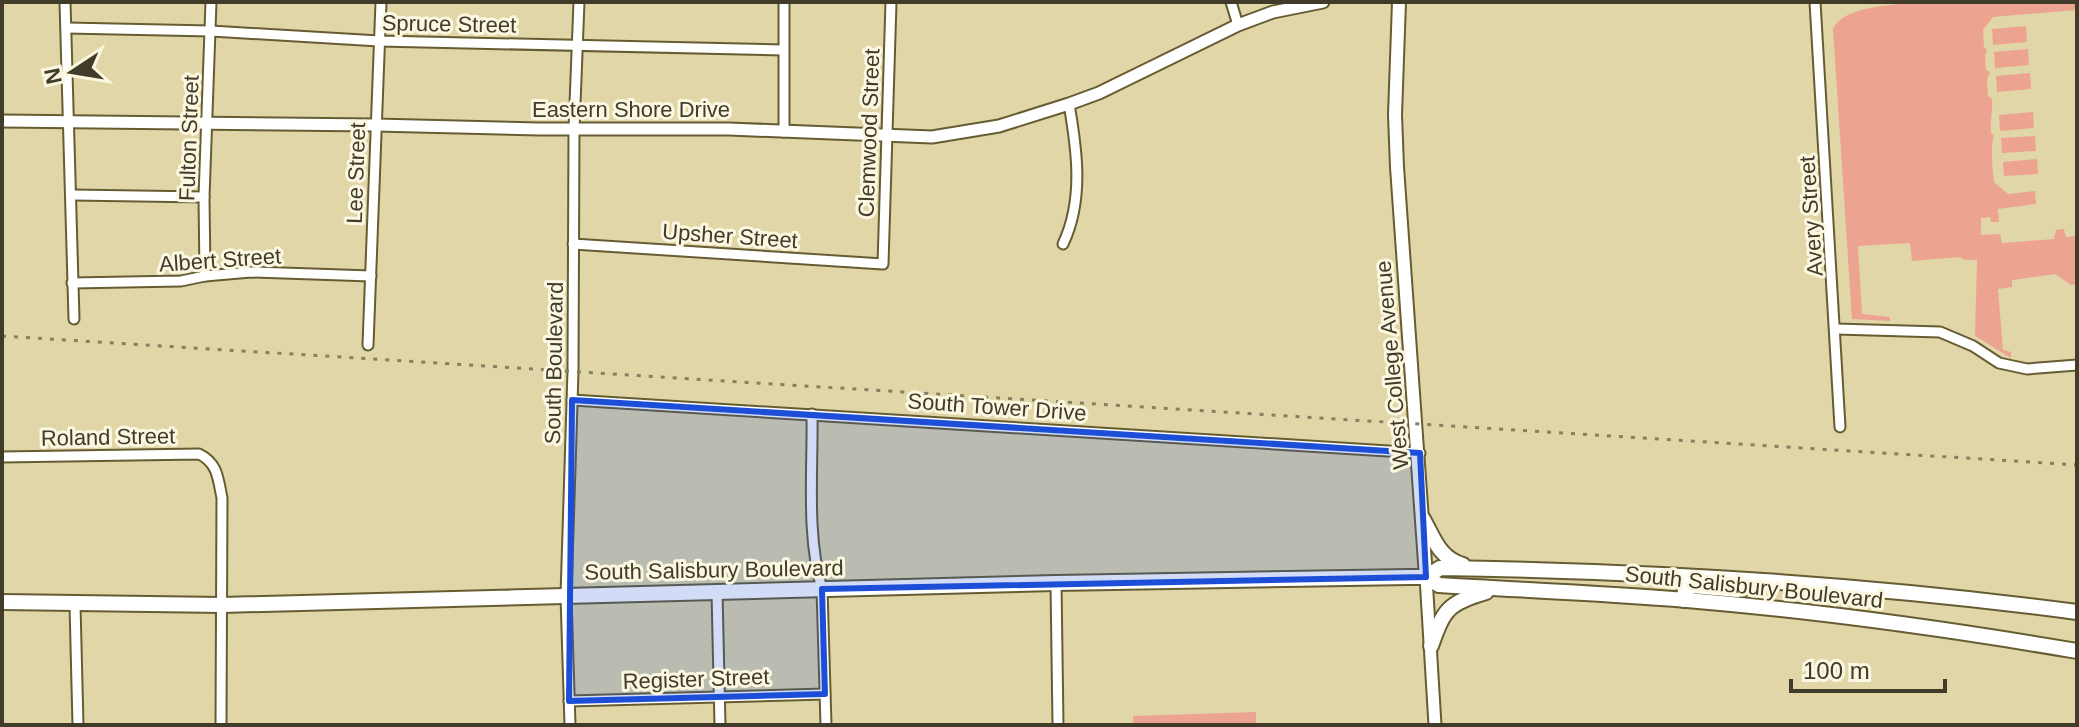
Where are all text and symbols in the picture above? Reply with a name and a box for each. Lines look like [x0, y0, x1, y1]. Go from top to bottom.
street label: Spruce Street [382, 10, 516, 38]
north arrow [32, 32, 112, 112]
street label: Clemwood Street [854, 48, 884, 218]
text: N [39, 66, 67, 86]
street label: Fulton Street [174, 75, 204, 201]
street label: Eastern Shore Drive [532, 97, 730, 122]
street label: Lee Street [342, 122, 370, 224]
street label: Avery Street [1794, 155, 1828, 277]
street label: Upsher Street [661, 219, 799, 253]
street label: Albert Street [158, 243, 282, 277]
street label: West College Avenue [1370, 260, 1414, 470]
street label: South Boulevard [540, 281, 568, 445]
street label: South Tower Drive [907, 388, 1087, 426]
street label: Roland Street [41, 423, 175, 451]
street label: South Salisbury Boulevard [584, 555, 844, 585]
street label: South Salisbury Boulevard [1624, 561, 1884, 613]
scale bar [1791, 643, 1945, 693]
text: 100 m [1803, 657, 1870, 684]
street label: Register Street [622, 664, 770, 694]

